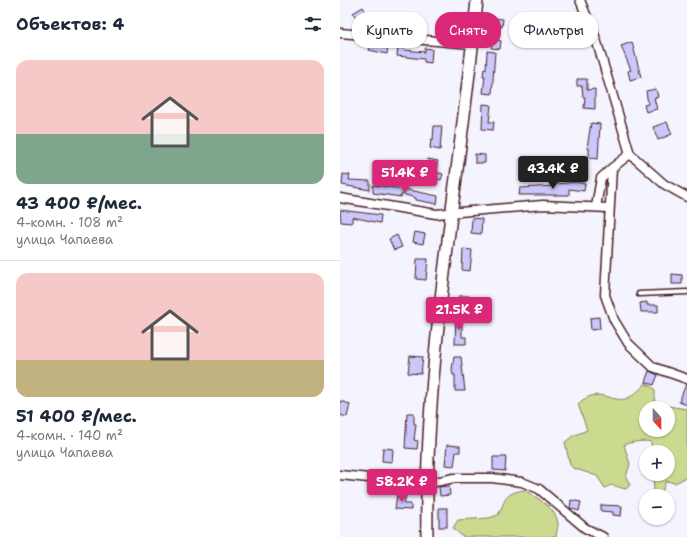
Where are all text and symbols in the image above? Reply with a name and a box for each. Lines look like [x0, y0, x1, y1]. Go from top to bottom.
chip: Купить [352, 12, 427, 48]
chip: Снять [435, 12, 501, 48]
chip: Фильтры [509, 12, 598, 48]
text: Объектов: 4 [16, 13, 125, 35]
icon: filters [302, 13, 324, 35]
icon: home [134, 86, 206, 158]
pin: 43.4K ₽ [516, 156, 590, 190]
pin: 51.4K ₽ [368, 160, 442, 194]
text: 43.4K ₽ [527, 160, 579, 177]
text: 51.4K ₽ [381, 164, 429, 181]
text: 43 400 ₽/мес. [16, 192, 142, 214]
text: 4-комн. · 108 m² [16, 214, 123, 231]
text: улица Чапаева [16, 231, 113, 248]
pin: 21.5K ₽ [422, 297, 496, 331]
icon: home [134, 299, 206, 371]
text: 21.5K ₽ [435, 301, 483, 318]
north arrow [639, 401, 675, 437]
map controls [639, 401, 675, 525]
text: 51 400 ₽/мес. [16, 405, 137, 427]
text: 4-комн. · 140 m² [16, 427, 123, 444]
text: улица Чапаева [16, 444, 113, 461]
button: + [639, 445, 675, 481]
pin: 58.2K ₽ [365, 469, 439, 503]
text: 58.2K ₽ [376, 473, 428, 490]
button: − [639, 489, 675, 525]

